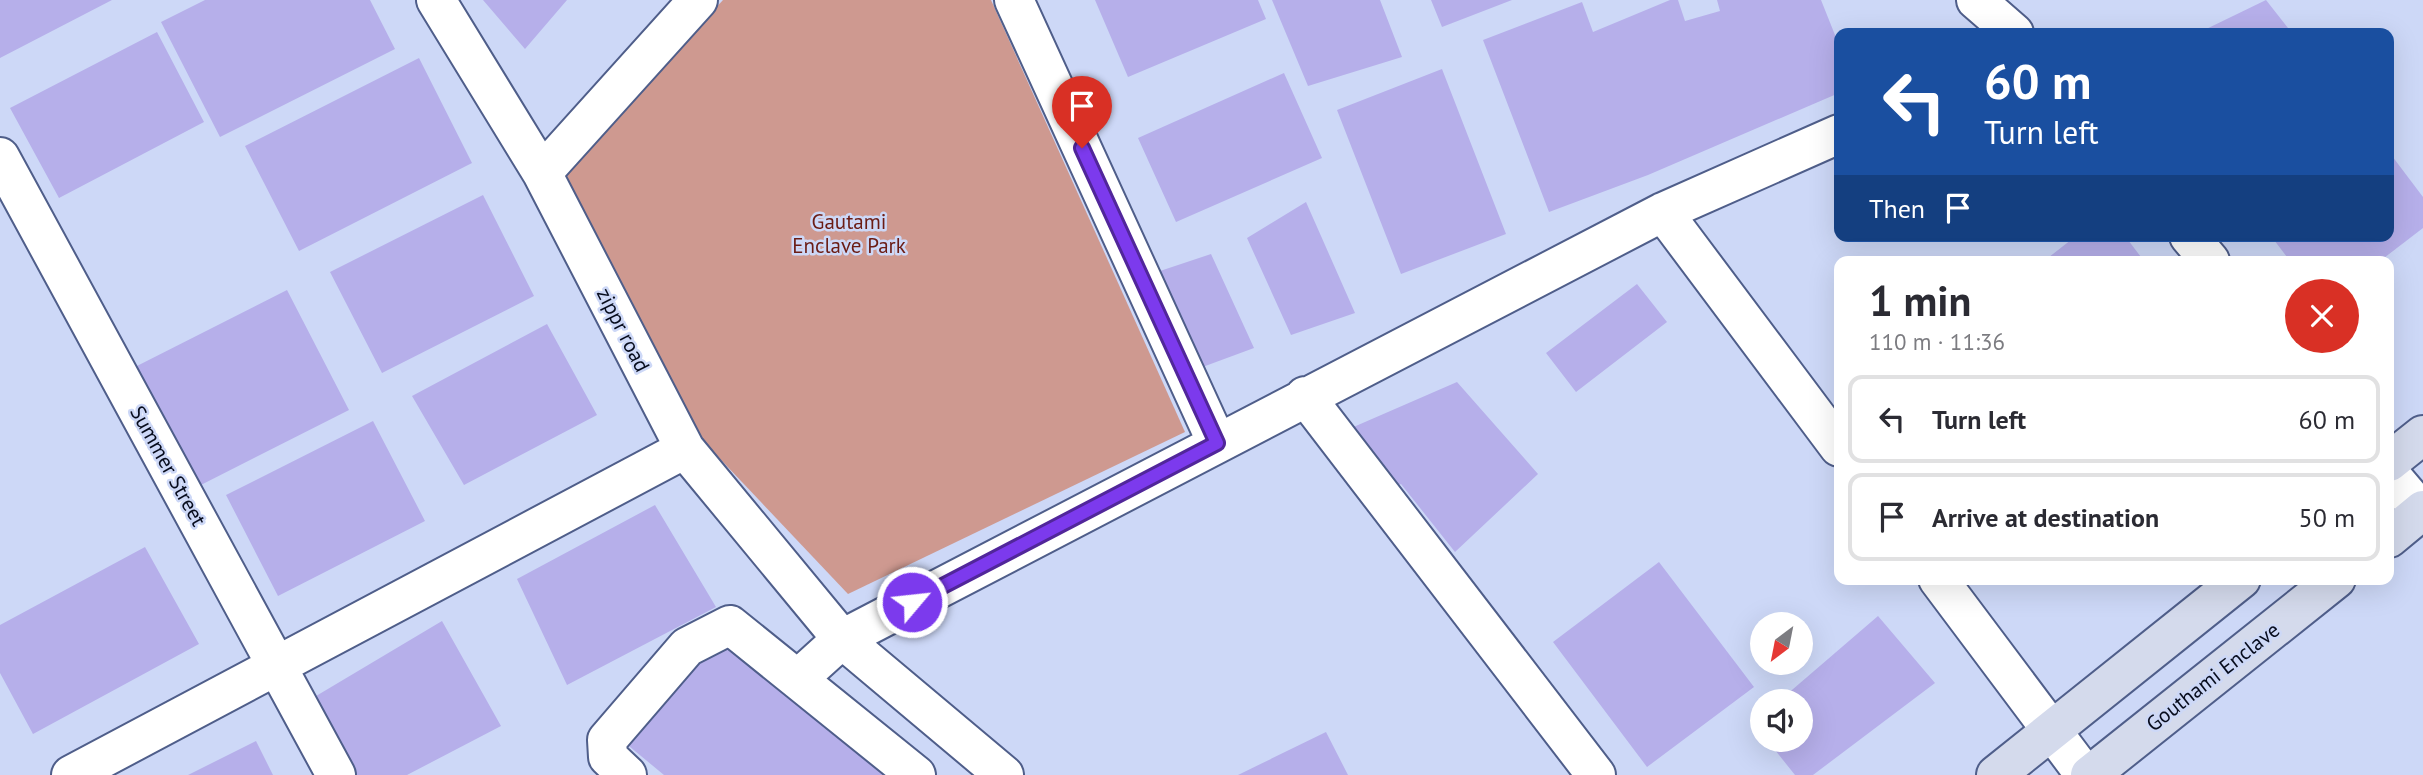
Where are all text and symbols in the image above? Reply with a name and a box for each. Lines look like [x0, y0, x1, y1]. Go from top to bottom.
text: 60 m [1984, 49, 2091, 113]
icon: left [1869, 56, 1960, 147]
pin [1052, 76, 1112, 148]
icon: arrive [1063, 87, 1101, 125]
text: Turn left [1984, 111, 2099, 153]
icon: arrive [1939, 189, 1977, 227]
text: Then [1869, 192, 1925, 225]
park label: Gautami Enclave Park [792, 208, 906, 259]
text: 1 min [1869, 273, 1971, 328]
button: close [2285, 279, 2359, 353]
street label: zippr road [591, 283, 656, 376]
text: 110 m · 11:36 [1869, 327, 2005, 356]
icon: left [1873, 400, 1911, 438]
street label: Summer Street [124, 401, 213, 531]
text: Turn left [1932, 403, 2026, 436]
text: 60 m [2299, 403, 2355, 436]
icon: arrive [1873, 498, 1911, 536]
text: Arrive at destination [1932, 501, 2159, 534]
text: 50 m [2299, 501, 2355, 534]
position arrow [875, 565, 949, 639]
north arrow [1750, 612, 1813, 676]
map controls [1750, 612, 1813, 752]
street label: Gouthami Enclave [2141, 616, 2285, 737]
button: sound [1750, 689, 1813, 752]

